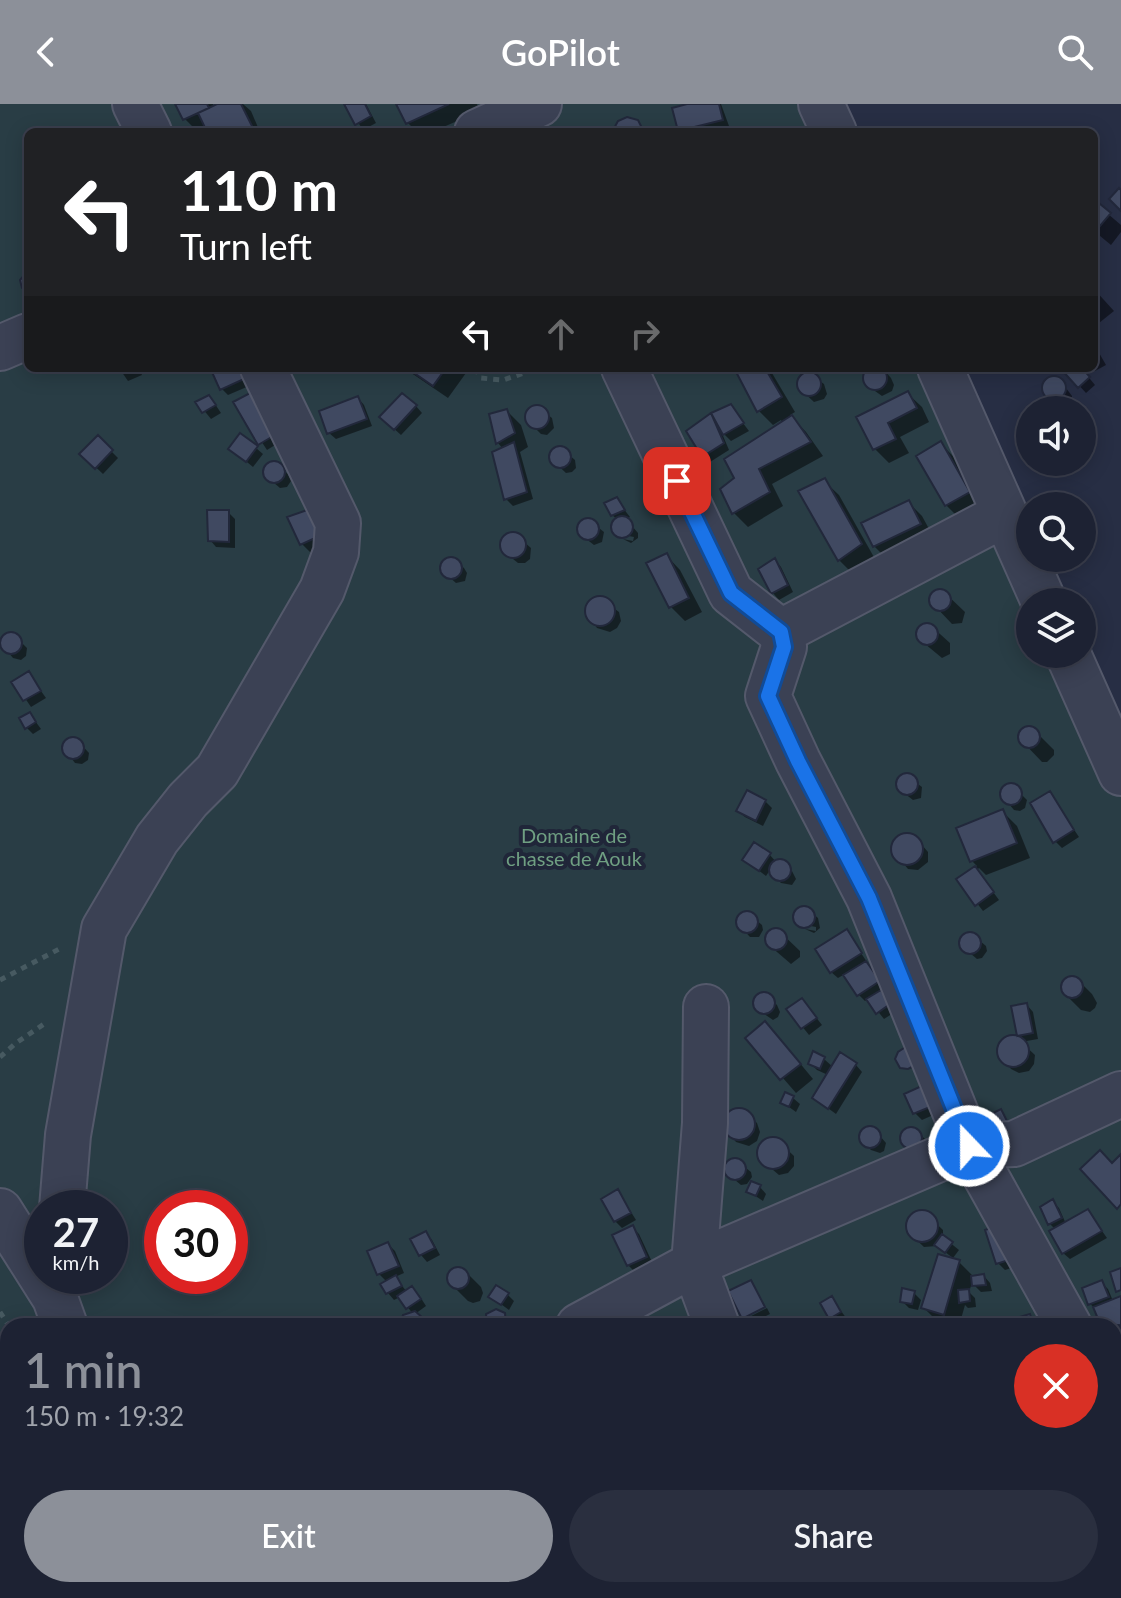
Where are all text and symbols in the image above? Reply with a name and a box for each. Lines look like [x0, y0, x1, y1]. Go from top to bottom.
icon: back [24, 30, 68, 74]
text: GoPilot [501, 30, 620, 74]
icon: search [1053, 30, 1097, 74]
text: 110 m [180, 156, 338, 223]
icon: left [48, 160, 152, 264]
text: Turn left [180, 224, 312, 268]
icon: left [455, 312, 499, 356]
icon: ahead [539, 312, 583, 356]
icon: right [623, 312, 667, 356]
map controls [1016, 396, 1096, 668]
button: sound [1016, 396, 1096, 476]
pin [643, 447, 711, 515]
icon: arrive [655, 459, 699, 503]
button: search [1016, 492, 1096, 572]
button: layers [1016, 588, 1096, 668]
park label: Domaine de chasse de Aouk [506, 823, 643, 870]
position arrow [927, 1104, 1011, 1188]
speed limit sign: 30 [144, 1190, 248, 1294]
text: 27 [53, 1208, 99, 1256]
text: km/h [53, 1250, 99, 1274]
text: 1 min [24, 1341, 142, 1398]
button: close [1014, 1344, 1098, 1428]
text: 150 m · 19:32 [24, 1400, 184, 1432]
button: Exit [24, 1490, 553, 1582]
button: Share [569, 1490, 1098, 1582]

